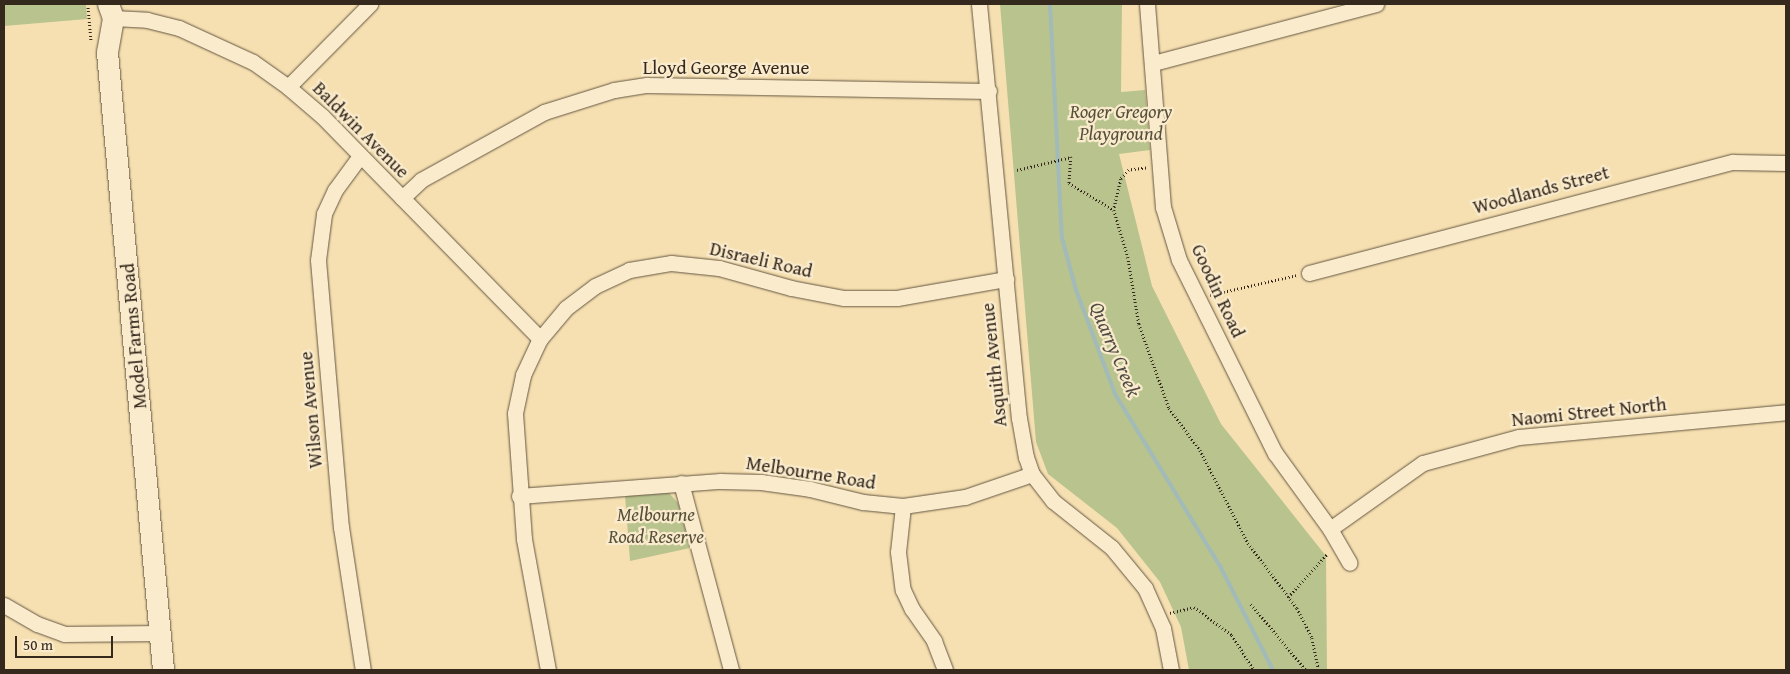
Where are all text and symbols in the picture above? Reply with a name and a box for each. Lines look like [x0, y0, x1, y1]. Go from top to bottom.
street label: Lloyd George Avenue [643, 57, 809, 79]
street label: Baldwin Avenue [308, 77, 414, 183]
park label: Roger Gregory Playground [1070, 101, 1172, 145]
street label: Woodlands Street [1471, 161, 1611, 219]
street label: Disraeli Road [707, 237, 815, 283]
street label: Goodin Road [1186, 241, 1250, 341]
street label: Model Farms Road [116, 262, 152, 410]
water label: Quarry Creek [1085, 298, 1147, 400]
street label: Asquith Avenue [976, 302, 1012, 428]
street label: Wilson Avenue [295, 351, 327, 469]
street label: Naomi Street North [1510, 393, 1668, 431]
street label: Melbourne Road [745, 451, 877, 495]
park label: Melbourne Road Reserve [608, 504, 704, 548]
scale bar [18, 626, 115, 658]
text: 50 m [23, 634, 53, 655]

